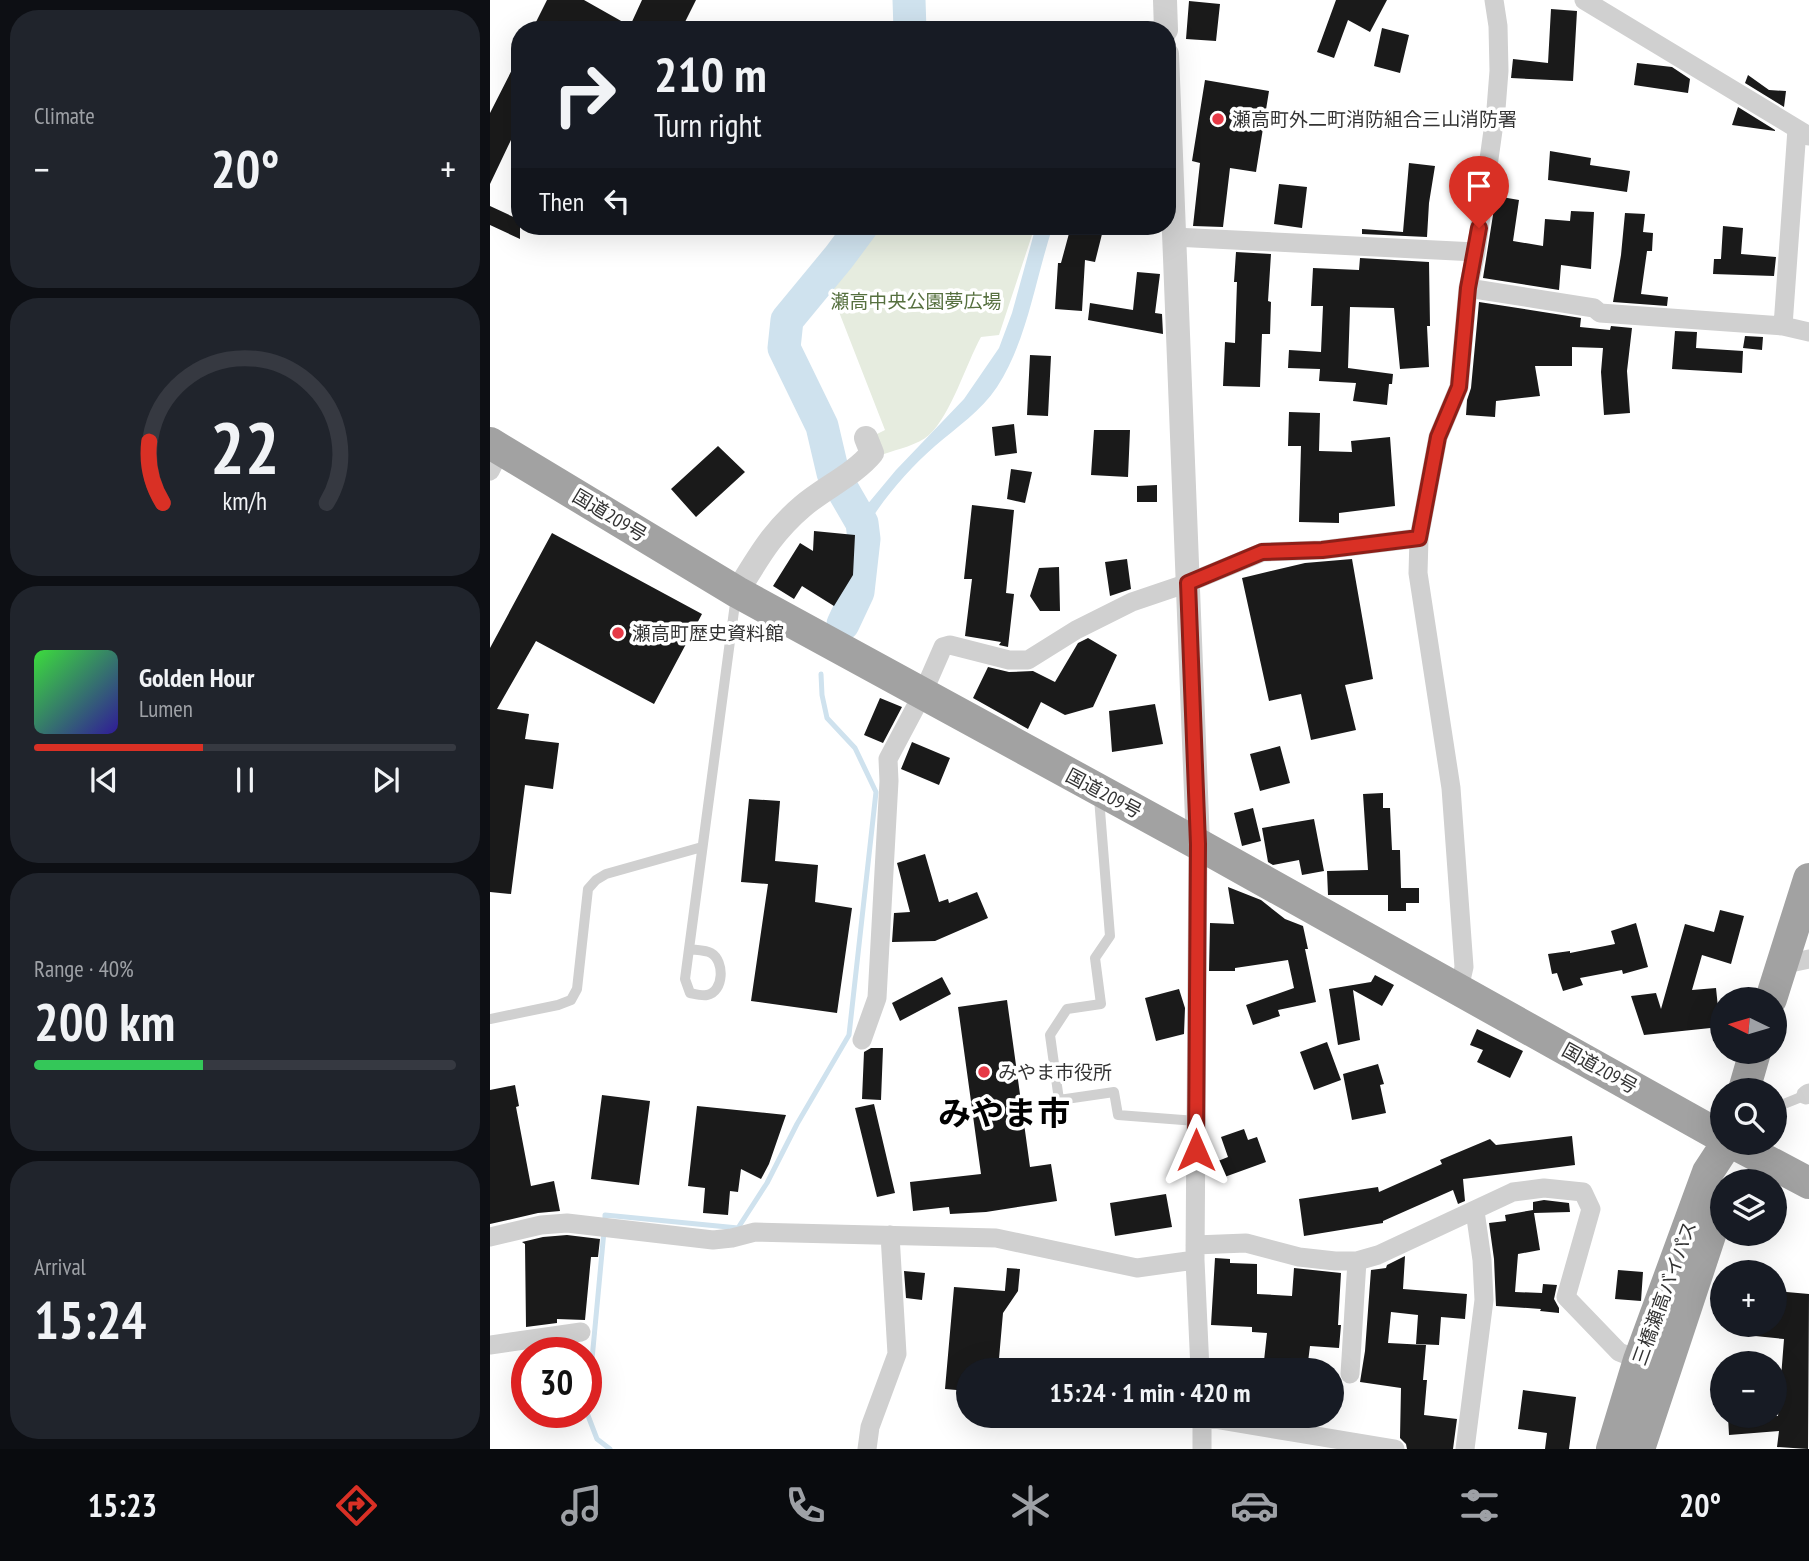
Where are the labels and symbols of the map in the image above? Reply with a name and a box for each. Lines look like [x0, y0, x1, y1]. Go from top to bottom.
place label: 瀬高町外二町消防組合三山消防署 [1232, 107, 1517, 131]
marker: 瀬高町外二町消防組合三山消防署 [1210, 111, 1226, 127]
pin [1449, 156, 1509, 228]
park label: 瀬高中央公園夢広場 [830, 289, 1002, 313]
street label: 国道209号 [568, 483, 652, 547]
place label: 瀬高町歴史資料館 [632, 621, 784, 645]
marker: 瀬高町歴史資料館 [610, 625, 626, 641]
street label: 国道209号 [1062, 763, 1146, 823]
north arrow [1710, 987, 1787, 1064]
street label: 国道209号 [1558, 1037, 1642, 1099]
place label: みやま市役所 [998, 1060, 1112, 1084]
marker: みやま市役所 [976, 1064, 992, 1080]
district label: みやま市 [938, 1091, 1070, 1134]
position arrow [1159, 1113, 1233, 1187]
street label: 三橋瀬高バイパス [1627, 1218, 1701, 1368]
speed limit sign: 30 [511, 1337, 602, 1428]

